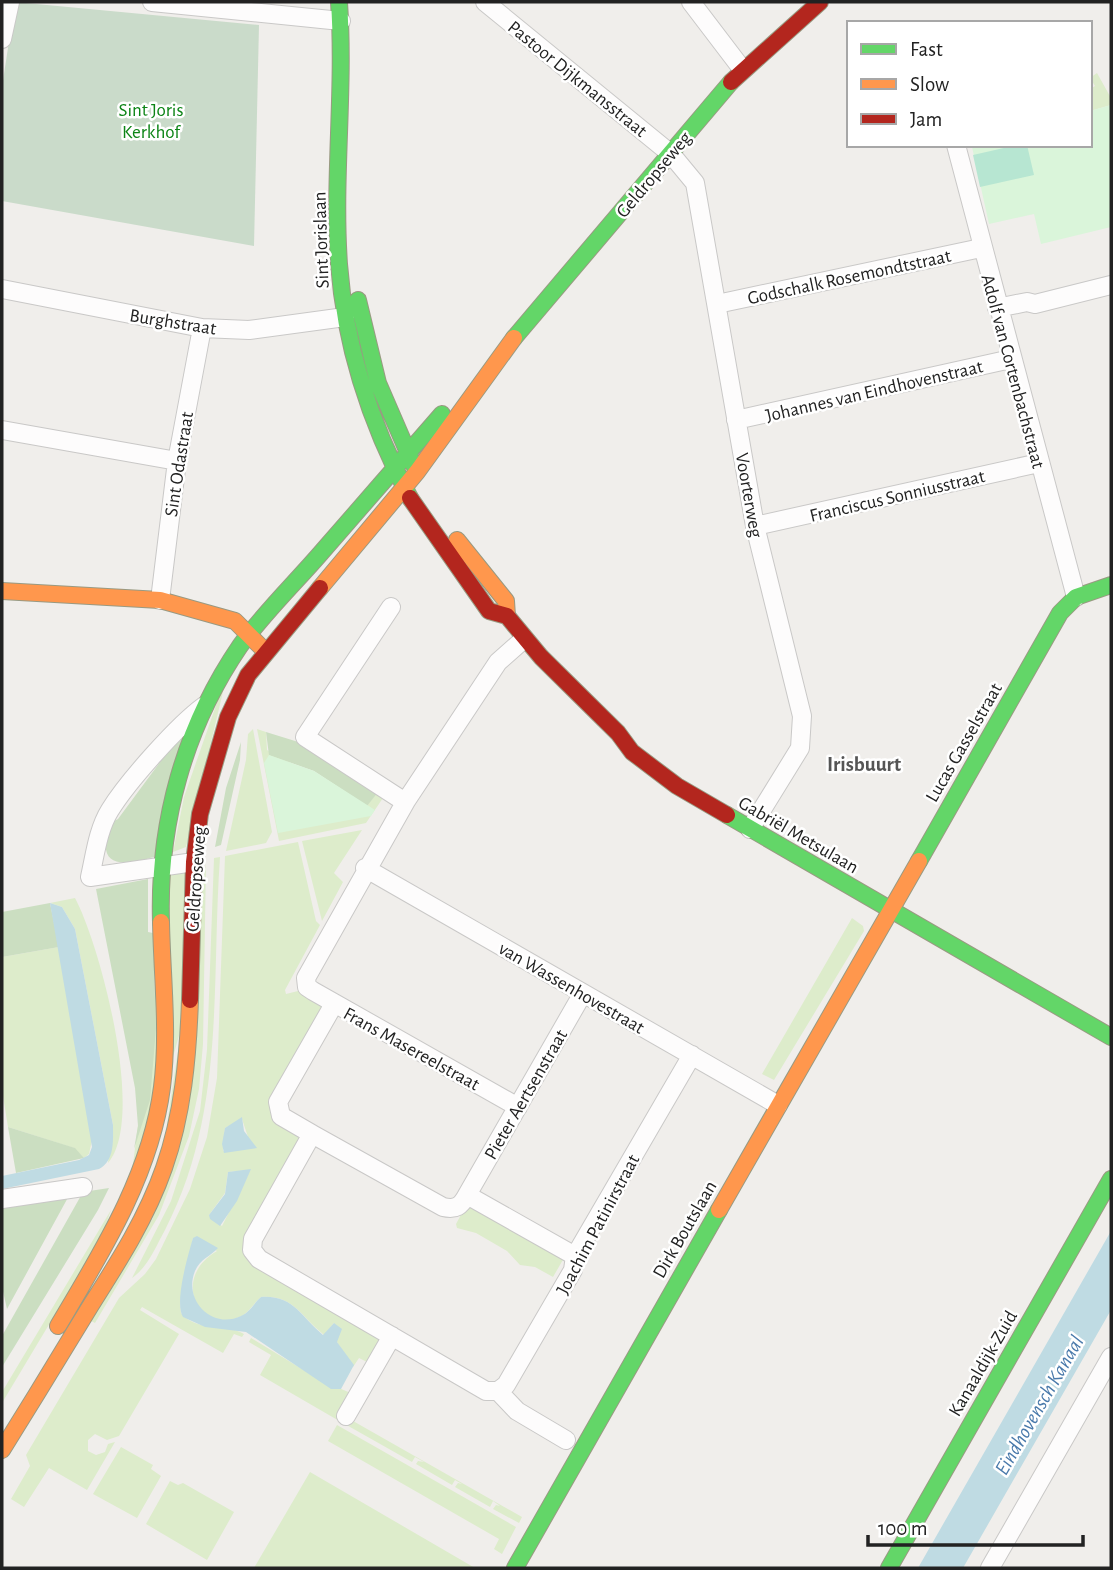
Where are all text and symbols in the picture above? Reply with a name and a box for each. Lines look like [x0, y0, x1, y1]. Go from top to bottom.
street label: Pastoor Dijkmansstraat [504, 17, 650, 141]
legend [847, 21, 1092, 147]
text: Fast [910, 39, 943, 60]
text: Slow [910, 74, 949, 95]
park label: Sint Joris Kerkhof [119, 101, 183, 142]
text: Jam [910, 109, 942, 130]
street label: Geldropseweg [613, 128, 696, 222]
street label: Sint Jorislaan [310, 191, 333, 289]
street label: Godschalk Rosemondtstraat [746, 247, 953, 308]
street label: Adolf van Cortenbachstraat [977, 272, 1048, 471]
street label: Burghstraat [128, 306, 218, 339]
street label: Johannes van Eindhovenstraat [764, 357, 985, 426]
street label: Sint Odastraat [162, 410, 197, 518]
street label: Voorterweg [732, 451, 765, 540]
street label: Franciscus Sonniusstraat [808, 467, 987, 526]
street label: Lucas Gasselstraat [923, 680, 1006, 805]
district label: Irisbuurt [827, 754, 901, 775]
street label: Gabriël Metsulaan [735, 793, 861, 877]
street label: Geldropseweg [183, 825, 210, 932]
street label: van Wassenhovestraat [495, 939, 647, 1038]
street label: Frans Masereelstraat [340, 1004, 483, 1095]
street label: Pieter Aertsenstraat [481, 1026, 571, 1163]
street label: Joachim Patinirstraat [553, 1151, 643, 1298]
street label: Dirk Boutslaan [650, 1178, 721, 1282]
street label: Kanaaldijk-Zuid [946, 1308, 1021, 1420]
water label: Eindhovensch Kanaal [991, 1332, 1088, 1479]
scale bar [868, 1504, 1083, 1548]
text: 100 m [878, 1518, 928, 1539]

